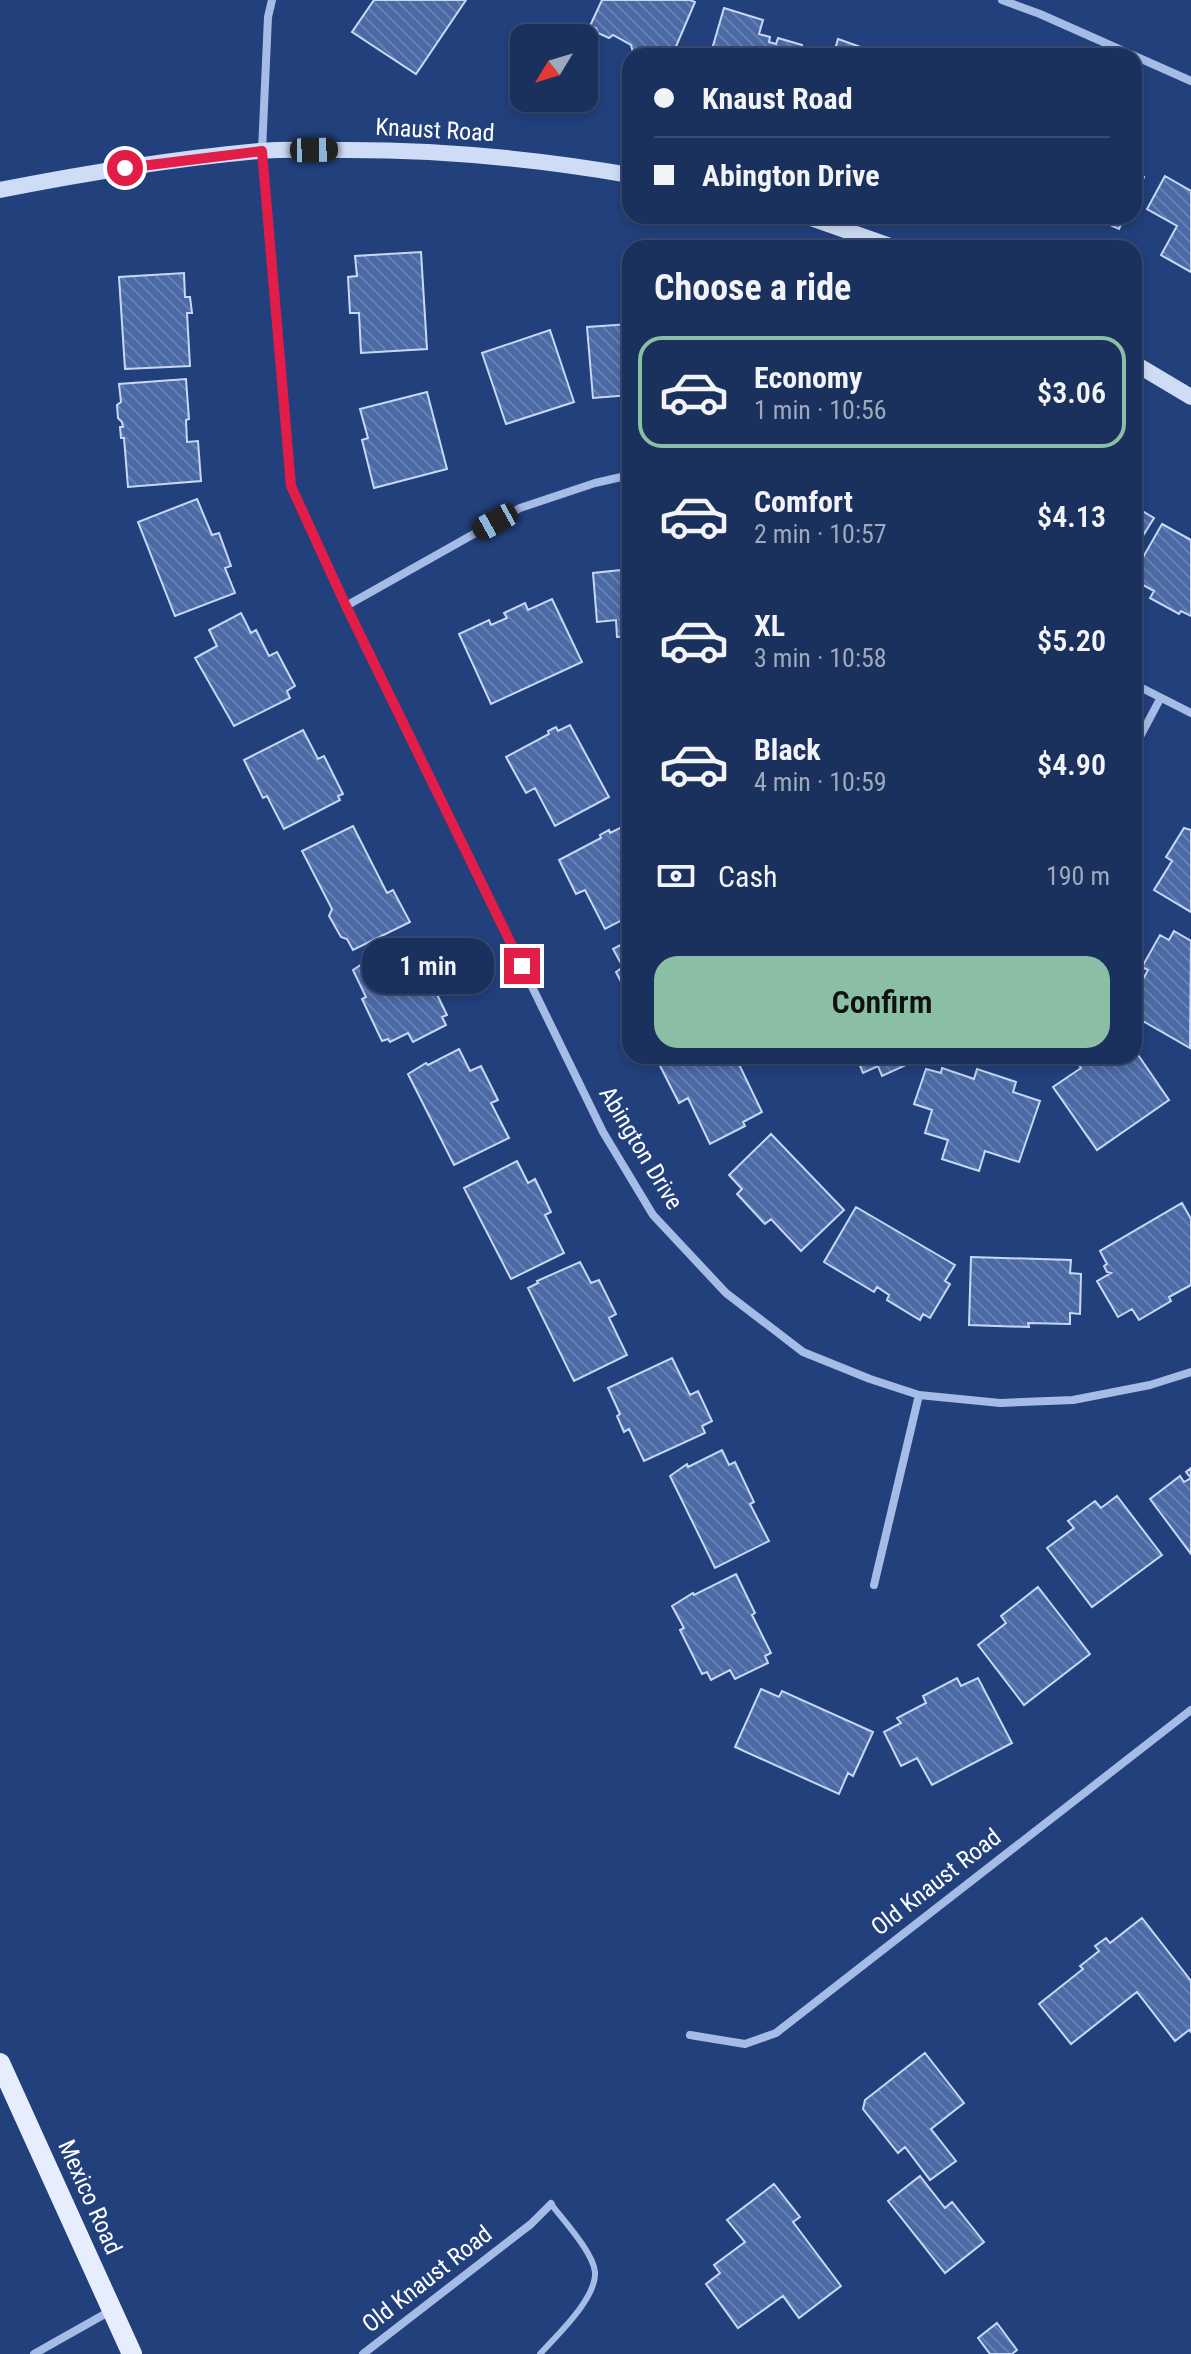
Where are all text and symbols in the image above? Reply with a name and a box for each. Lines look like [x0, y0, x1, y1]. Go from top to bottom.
north arrow [510, 24, 598, 112]
map controls [510, 24, 598, 112]
text: Knaust Road [702, 81, 853, 116]
street label: Knaust Road [375, 113, 495, 147]
car [290, 138, 338, 162]
route start [107, 150, 143, 186]
text: Abington Drive [702, 158, 880, 193]
text: Choose a ride [654, 267, 851, 309]
icon: car [658, 356, 730, 428]
text: Economy [754, 360, 862, 395]
text: $3.06 [1037, 375, 1106, 410]
text: 1 min · 10:56 [754, 395, 887, 425]
icon: car [658, 480, 730, 552]
text: Comfort [754, 484, 853, 519]
text: $4.13 [1037, 499, 1106, 534]
car [468, 500, 522, 544]
text: 2 min · 10:57 [754, 519, 887, 549]
icon: car [658, 604, 730, 676]
text: XL [754, 608, 785, 643]
text: $5.20 [1037, 623, 1106, 658]
text: 3 min · 10:58 [754, 643, 887, 673]
icon: car [658, 728, 730, 800]
text: Black [754, 732, 821, 767]
text: $4.90 [1037, 747, 1106, 782]
text: 4 min · 10:59 [754, 767, 887, 797]
icon: cash [654, 854, 698, 898]
text: Cash [718, 859, 778, 894]
text: 190 m [1046, 861, 1110, 891]
callout: 1 min [362, 938, 494, 994]
route end [504, 948, 540, 984]
text: 1 min [399, 951, 457, 981]
button: Confirm [654, 956, 1110, 1048]
street label: Abington Drive [593, 1081, 689, 1215]
street label: Old Knaust Road [866, 1823, 1006, 1941]
street label: Mexico Road [52, 2135, 128, 2259]
street label: Old Knaust Road [357, 2220, 497, 2338]

